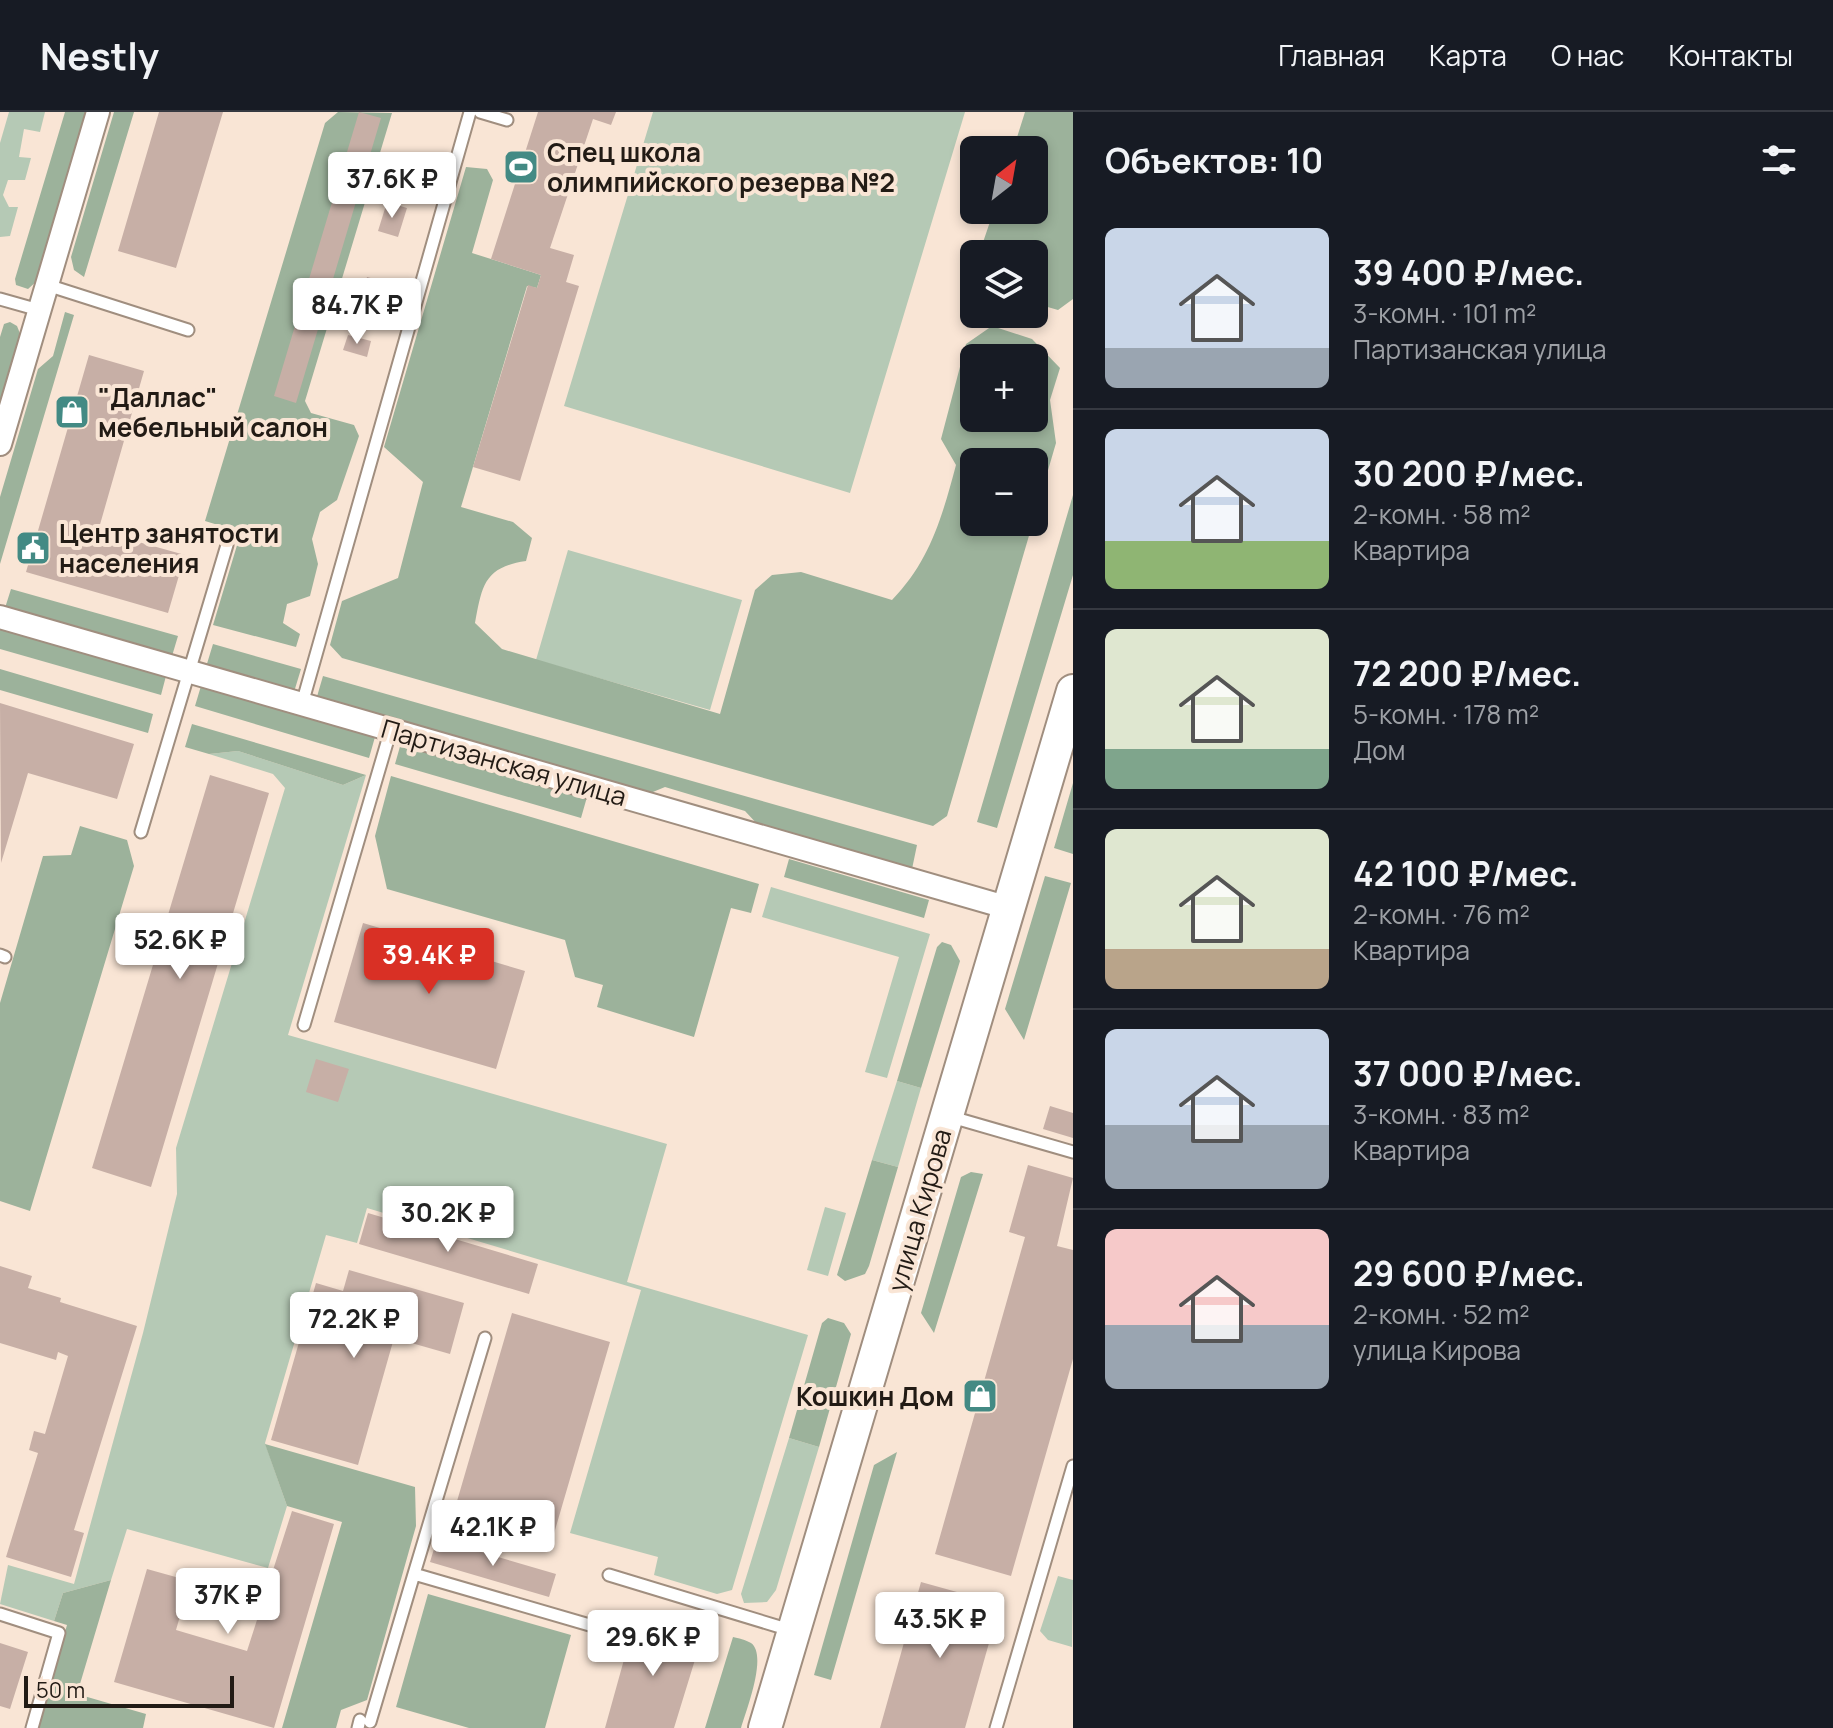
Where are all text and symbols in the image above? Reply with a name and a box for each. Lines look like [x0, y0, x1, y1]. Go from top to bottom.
text: Nestly [40, 29, 159, 81]
text: Главная [1278, 36, 1385, 74]
text: Карта [1429, 36, 1507, 74]
text: О нас [1551, 36, 1624, 74]
text: Контакты [1668, 36, 1793, 74]
place label: Спец школа олимпийского резерва №2 [547, 134, 895, 200]
north arrow [960, 136, 1048, 224]
map controls [960, 136, 1048, 536]
text: Объектов: 10 [1105, 137, 1323, 183]
icon: filters [1757, 138, 1801, 182]
sports icon: Спец школа олимпийского резерва №2 [502, 148, 540, 186]
pin: 37.6K ₽ [318, 152, 466, 220]
text: 37.6K ₽ [346, 160, 438, 196]
button: layers [960, 240, 1048, 328]
text: 39 400 ₽/мес. [1353, 249, 1584, 295]
icon: home [1169, 260, 1265, 356]
pin: 84.7K ₽ [283, 278, 431, 346]
text: 84.7K ₽ [311, 286, 403, 322]
text: 3-комн. · 101 m² [1353, 295, 1536, 331]
text: Партизанская улица [1353, 331, 1607, 367]
button: + [960, 344, 1048, 432]
place label: "Даллас" мебельный салон [98, 379, 328, 445]
shop icon: "Даллас" мебельный салон [53, 393, 91, 431]
button: − [960, 448, 1048, 536]
text: 30 200 ₽/мес. [1353, 450, 1585, 496]
icon: home [1169, 461, 1265, 557]
text: 2-комн. · 58 m² [1353, 496, 1531, 532]
place label: Центр занятости населения [59, 515, 279, 581]
public building icon: Центр занятости населения [14, 529, 52, 567]
text: Квартира [1353, 532, 1470, 568]
text: 72 200 ₽/мес. [1353, 650, 1581, 696]
icon: home [1169, 661, 1265, 757]
text: 5-комн. · 178 m² [1353, 696, 1539, 732]
street label: Партизанская улица [377, 710, 631, 814]
text: Дом [1353, 732, 1406, 768]
text: 42 100 ₽/мес. [1353, 850, 1578, 896]
icon: home [1169, 861, 1265, 957]
text: 2-комн. · 76 m² [1353, 896, 1530, 932]
pin: 52.6K ₽ [106, 913, 254, 981]
text: 52.6K ₽ [133, 921, 227, 957]
pin: 39.4K ₽ [355, 928, 503, 996]
text: Квартира [1353, 932, 1470, 968]
text: 39.4K ₽ [382, 936, 476, 972]
text: 37 000 ₽/мес. [1353, 1050, 1583, 1096]
icon: home [1169, 1061, 1265, 1157]
text: 3-комн. · 83 m² [1353, 1096, 1530, 1132]
street label: улица Кирова [879, 1124, 959, 1296]
text: Квартира [1353, 1132, 1470, 1168]
pin: 30.2K ₽ [374, 1186, 522, 1254]
text: 30.2K ₽ [401, 1194, 495, 1230]
text: 29 600 ₽/мес. [1353, 1250, 1585, 1296]
icon: home [1169, 1261, 1265, 1357]
pin: 72.2K ₽ [280, 1292, 428, 1360]
text: 2-комн. · 52 m² [1353, 1296, 1530, 1332]
text: 72.2K ₽ [308, 1300, 400, 1336]
text: улица Кирова [1353, 1332, 1521, 1368]
shop icon: Кошкин Дом [961, 1377, 999, 1415]
place label: Кошкин Дом [796, 1378, 954, 1414]
pin: 42.1K ₽ [419, 1500, 567, 1568]
text: 42.1K ₽ [450, 1508, 536, 1544]
pin: 37K ₽ [172, 1568, 284, 1636]
text: 37K ₽ [194, 1576, 262, 1612]
pin: 43.5K ₽ [866, 1592, 1014, 1660]
text: 43.5K ₽ [893, 1600, 987, 1636]
pin: 29.6K ₽ [579, 1610, 727, 1678]
text: 29.6K ₽ [606, 1618, 700, 1654]
scale bar [24, 1672, 234, 1708]
text: 50 m [36, 1675, 85, 1705]

